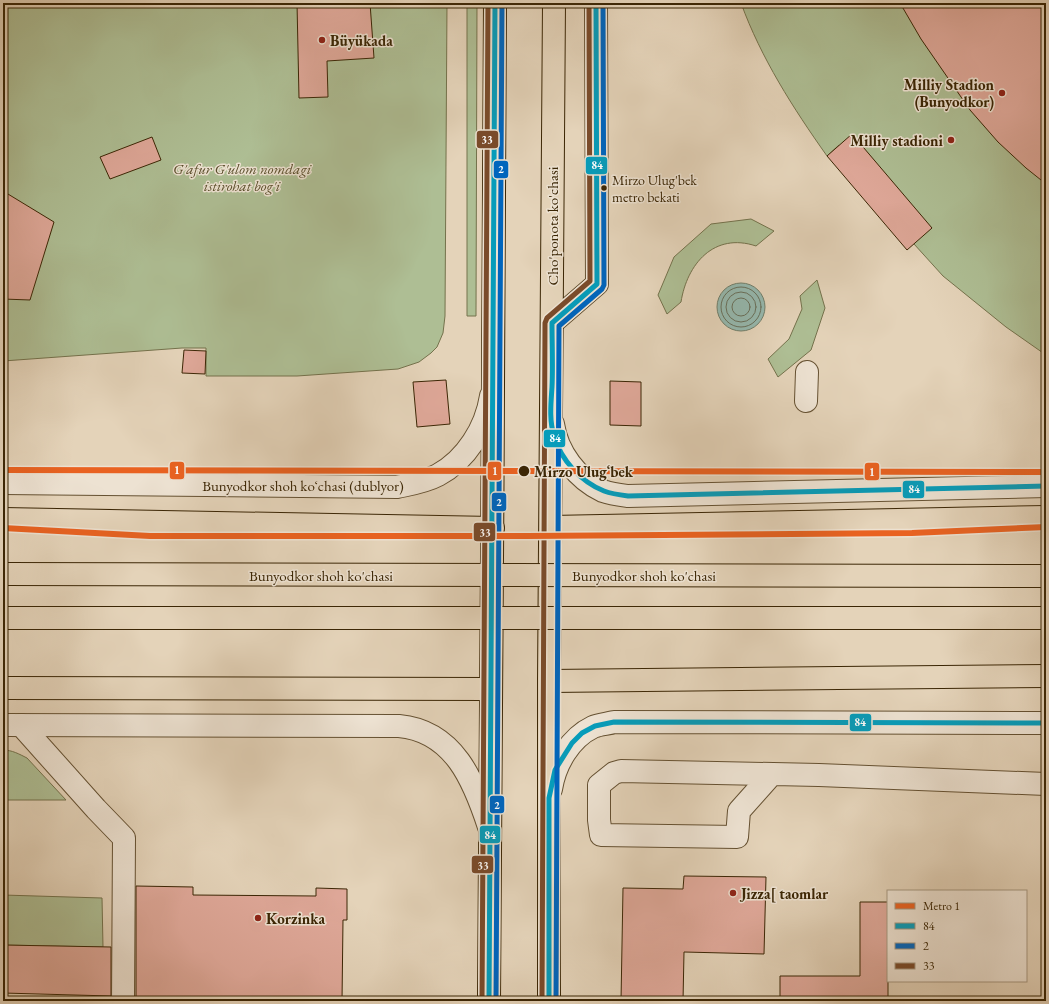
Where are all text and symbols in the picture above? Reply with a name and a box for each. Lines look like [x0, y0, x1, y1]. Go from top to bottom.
place label: Büyükada [330, 31, 393, 50]
marker: Büyükada [317, 35, 327, 45]
place label: Milliy Stadion (Bunyodkor) [904, 75, 994, 111]
marker: Milliy Stadion (Bunyodkor) [997, 88, 1007, 98]
line badge: 33 [476, 130, 499, 149]
place label: Milliy stadioni [850, 131, 944, 150]
text: 33 [481, 132, 493, 146]
marker: Milliy stadioni [946, 135, 956, 145]
line badge: 84 [585, 156, 608, 175]
text: 84 [591, 158, 603, 172]
park label: G'afur G'ulom nomdagi istirohat bog'i [173, 159, 312, 195]
line badge: 2 [493, 160, 509, 179]
text: 2 [498, 162, 504, 176]
street label: Cho'ponota ko'chasi [543, 166, 562, 285]
place label: Mirzo Ulug'bek metro bekati [612, 171, 697, 206]
marker: Mirzo Ulug'bek metro bekati [599, 183, 609, 193]
line badge: 84 [543, 429, 566, 448]
text: 84 [549, 431, 561, 445]
line badge: 1 [169, 461, 185, 480]
line badge: 1 [487, 461, 502, 481]
place label: Mirzo Ulugʻbek [534, 462, 634, 481]
line badge: 1 [864, 462, 880, 481]
text: 1 [174, 463, 180, 477]
text: 1 [492, 464, 498, 478]
marker: Mirzo Ulugʻbek [517, 464, 531, 478]
text: 1 [869, 465, 875, 479]
street label: Bunyodkor shoh koʻchasi (dublyor) [202, 476, 404, 495]
line badge: 84 [902, 480, 925, 499]
text: 84 [908, 482, 920, 496]
line badge: 2 [491, 492, 507, 512]
text: 2 [496, 495, 502, 509]
line badge: 33 [473, 522, 496, 542]
text: 33 [479, 525, 491, 539]
street label: Bunyodkor shoh ko'chasi [249, 566, 393, 585]
street label: Bunyodkor shoh ko'chasi [572, 566, 716, 585]
line badge: 84 [849, 713, 872, 732]
text: 84 [854, 715, 866, 729]
line badge: 2 [489, 795, 505, 814]
text: 2 [494, 798, 500, 812]
line badge: 84 [479, 825, 501, 844]
text: 84 [484, 828, 496, 842]
line badge: 33 [471, 855, 494, 874]
text: 33 [477, 858, 489, 872]
place label: Jizza[ taomlar [739, 884, 829, 903]
marker: Jizza[ taomlar [728, 888, 738, 898]
legend [887, 890, 1027, 982]
text: Metro 1 [923, 898, 960, 914]
place label: Korzinka [266, 909, 326, 928]
marker: Korzinka [253, 913, 263, 923]
text: 84 [923, 918, 935, 934]
text: 2 [923, 938, 929, 954]
text: 33 [923, 958, 935, 974]

